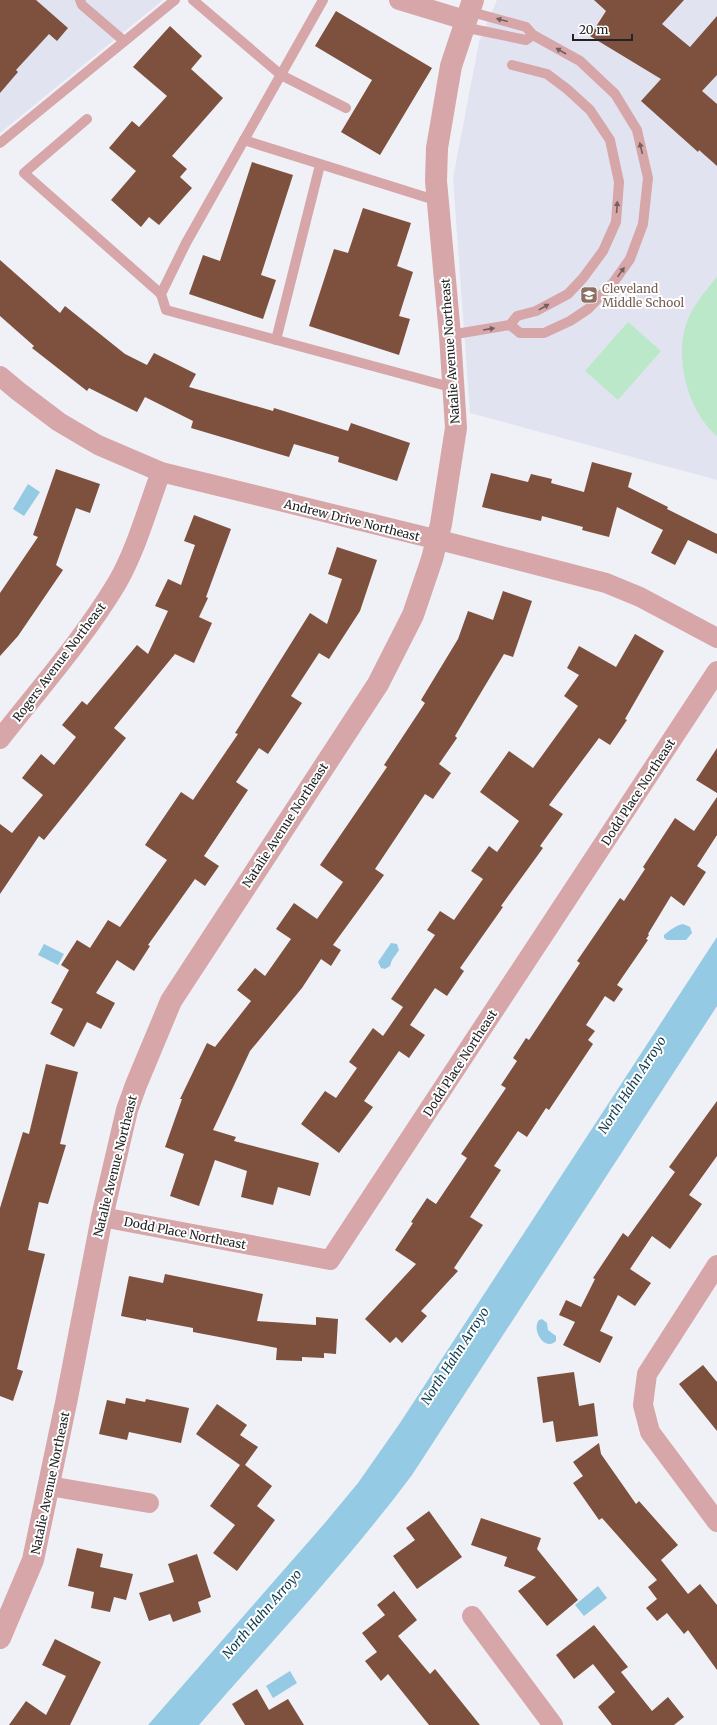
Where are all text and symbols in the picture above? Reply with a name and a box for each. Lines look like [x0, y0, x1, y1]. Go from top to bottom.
scale bar [573, 16, 632, 42]
one-way arrow [496, 17, 508, 23]
text: 20 m [579, 22, 608, 37]
one-way arrow [556, 47, 567, 54]
one-way arrow [638, 142, 644, 154]
one-way arrow [614, 201, 621, 213]
one-way arrow [617, 267, 625, 277]
street label: Natalie Avenue Northeast [437, 277, 463, 424]
place label: Cleveland Middle School [602, 281, 684, 310]
school or university icon: Cleveland Middle School [579, 285, 599, 305]
one-way arrow [538, 304, 549, 311]
one-way arrow [483, 326, 495, 332]
street label: Andrew Drive Northeast [282, 496, 422, 544]
street label: Rogers Avenue Northeast [9, 599, 109, 724]
street label: Dodd Place Northeast [598, 736, 678, 848]
street label: Natalie Avenue Northeast [239, 760, 331, 890]
street label: Dodd Place Northeast [420, 1007, 500, 1119]
water label: North Hahn Arroyo [594, 1033, 670, 1137]
street label: Natalie Avenue Northeast [90, 1093, 140, 1239]
street label: Dodd Place Northeast [123, 1214, 248, 1252]
water label: North Hahn Arroyo [417, 1304, 493, 1408]
street label: Natalie Avenue Northeast [28, 1410, 73, 1556]
water label: North Hahn Arroyo [219, 1566, 305, 1662]

